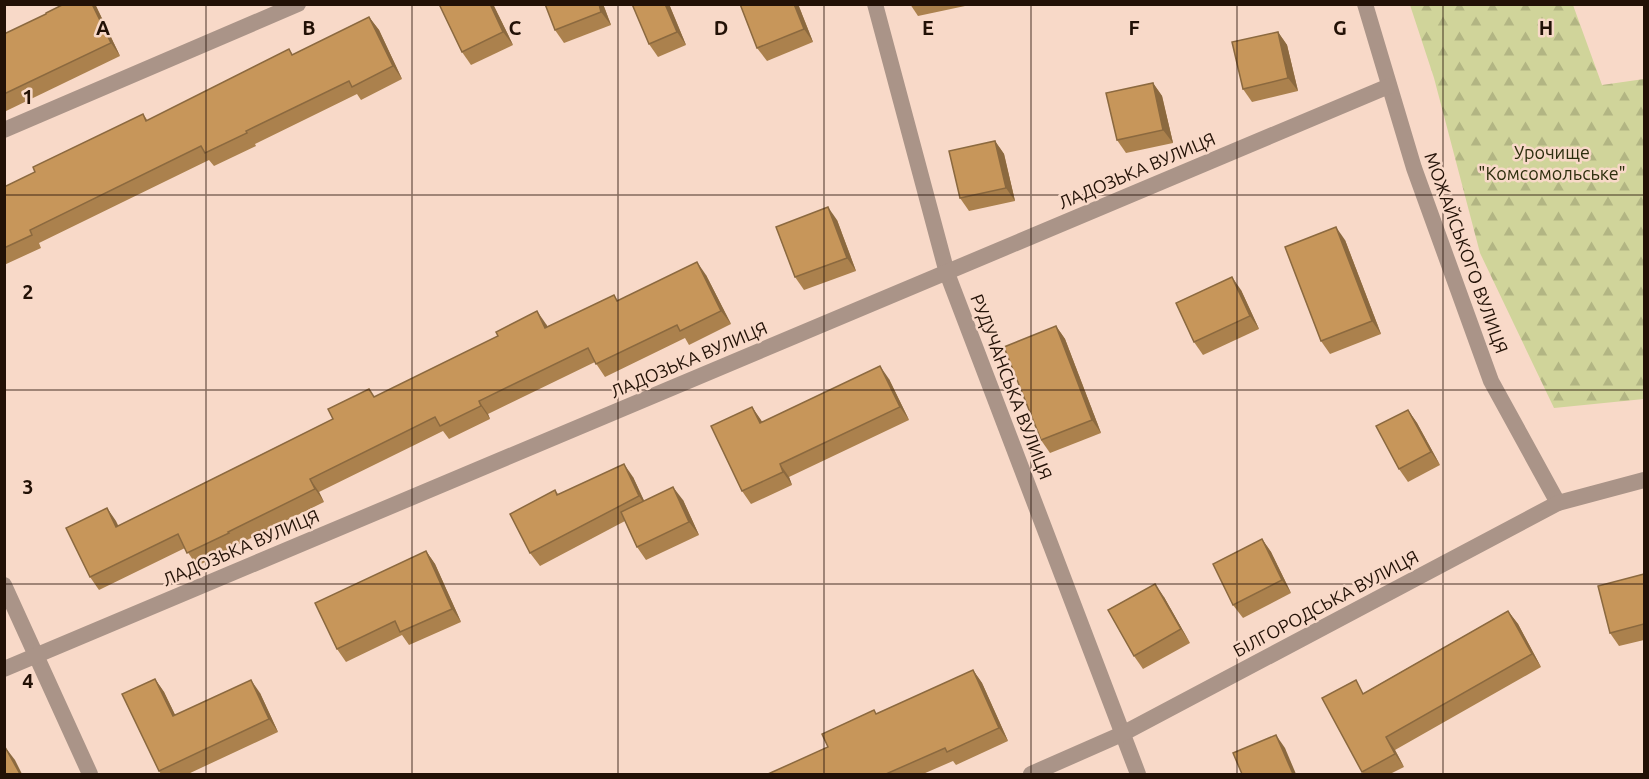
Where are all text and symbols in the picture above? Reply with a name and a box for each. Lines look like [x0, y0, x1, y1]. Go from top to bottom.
text: A [96, 16, 110, 39]
text: B [302, 16, 316, 39]
text: C [509, 16, 522, 39]
text: D [714, 16, 728, 39]
text: E [922, 16, 934, 39]
text: F [1128, 16, 1140, 39]
text: G [1333, 16, 1347, 39]
text: H [1539, 16, 1553, 39]
text: 1 [22, 85, 34, 108]
street label: ЛАДОЗЬКА ВУЛИЦЯ [1055, 128, 1218, 212]
park label: Урочище "Комсомольське" [1478, 142, 1626, 183]
street label: МОЖАЙСЬКОГО ВУЛИЦЯ [1421, 149, 1513, 356]
text: 2 [22, 280, 34, 303]
street label: РУДУЧАНСЬКА ВУЛИЦЯ [967, 291, 1057, 482]
street label: ЛАДОЗЬКА ВУЛИЦЯ [607, 317, 770, 401]
text: 3 [22, 475, 34, 498]
street label: ЛАДОЗЬКА ВУЛИЦЯ [159, 505, 322, 589]
street label: БІЛГОРОДСЬКА ВУЛИЦЯ [1230, 546, 1421, 660]
text: 4 [22, 669, 34, 692]

